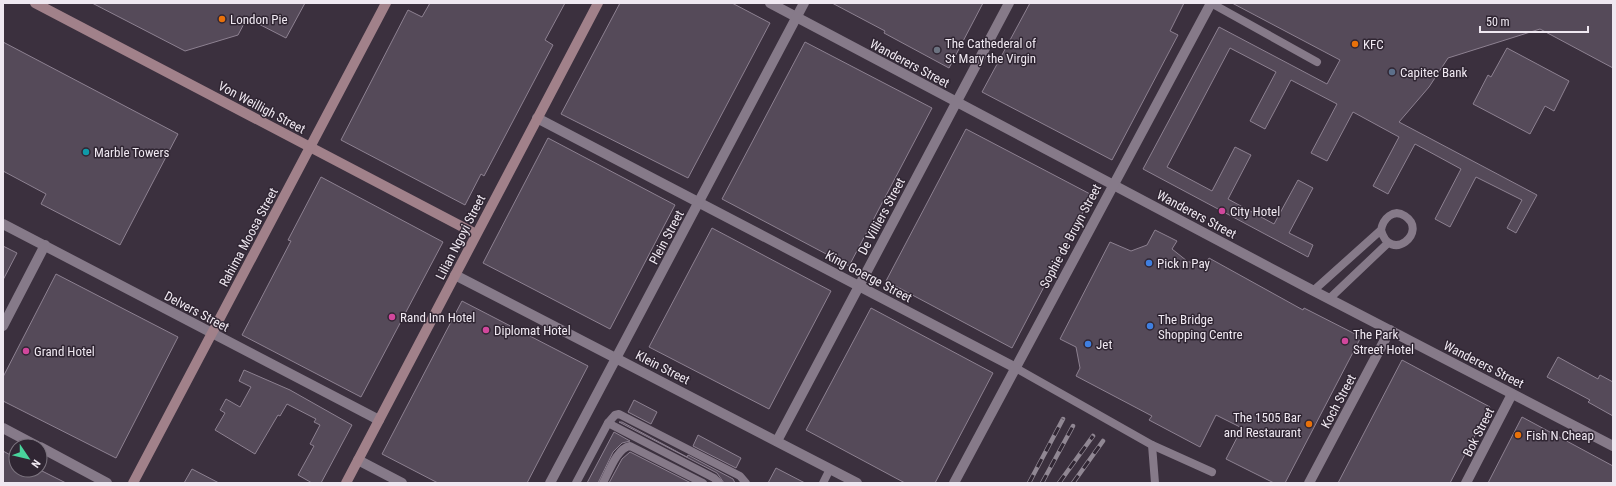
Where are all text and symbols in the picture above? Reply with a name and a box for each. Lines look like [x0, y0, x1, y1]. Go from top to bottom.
scale bar [1480, 8, 1588, 34]
place label: London Pie [230, 12, 288, 27]
marker: London Pie [217, 14, 227, 24]
text: 50 m [1486, 15, 1510, 29]
street label: Wanderers Street [867, 36, 952, 91]
place label: The Cathederal of St Mary the Virgin [945, 36, 1036, 66]
place label: KFC [1363, 37, 1384, 52]
marker: KFC [1350, 39, 1360, 49]
marker: The Cathederal of St Mary the Virgin [932, 45, 942, 55]
place label: Capitec Bank [1400, 65, 1468, 80]
marker: Capitec Bank [1387, 67, 1397, 77]
street label: Von Weilligh Street [216, 78, 308, 137]
place label: Marble Towers [94, 145, 169, 160]
marker: Marble Towers [81, 147, 91, 157]
street label: De Villiers Street [855, 175, 908, 257]
street label: Sophie de Bruyn Street [1037, 181, 1104, 291]
street label: Rahima Moosa Street [216, 185, 281, 289]
street label: Wanderers Street [1154, 187, 1239, 242]
street label: Lilian Ngoyi Street [433, 192, 488, 282]
place label: City Hotel [1230, 204, 1280, 219]
marker: City Hotel [1217, 206, 1227, 216]
street label: Plein Street [646, 208, 687, 267]
street label: King Goerge Street [823, 247, 915, 306]
place label: Pick n Pay [1157, 256, 1211, 271]
marker: Pick n Pay [1144, 258, 1154, 268]
street label: Delvers Street [162, 288, 232, 335]
place label: Rand Inn Hotel [400, 310, 475, 325]
marker: Rand Inn Hotel [387, 312, 397, 322]
place label: The Bridge Shopping Centre [1158, 312, 1243, 342]
marker: The Bridge Shopping Centre [1145, 321, 1155, 331]
place label: Diplomat Hotel [494, 323, 571, 338]
marker: Diplomat Hotel [481, 325, 491, 335]
place label: The Park Street Hotel [1353, 327, 1414, 357]
marker: The Park Street Hotel [1340, 336, 1350, 346]
place label: Jet [1096, 337, 1112, 352]
street label: Wanderers Street [1441, 338, 1527, 391]
marker: Jet [1083, 339, 1093, 349]
place label: Grand Hotel [34, 344, 95, 359]
marker: Grand Hotel [21, 346, 31, 356]
street label: Klein Street [633, 347, 693, 388]
street label: Koch Street [1318, 371, 1359, 431]
street label: Bok Street [1460, 405, 1497, 459]
place label: The 1505 Bar and Restaurant [1224, 410, 1301, 440]
marker: The 1505 Bar and Restaurant [1304, 419, 1314, 429]
place label: Fish N Cheap [1526, 428, 1594, 443]
marker: Fish N Cheap [1513, 430, 1523, 440]
north arrow [8, 438, 48, 478]
text: N [28, 457, 43, 470]

